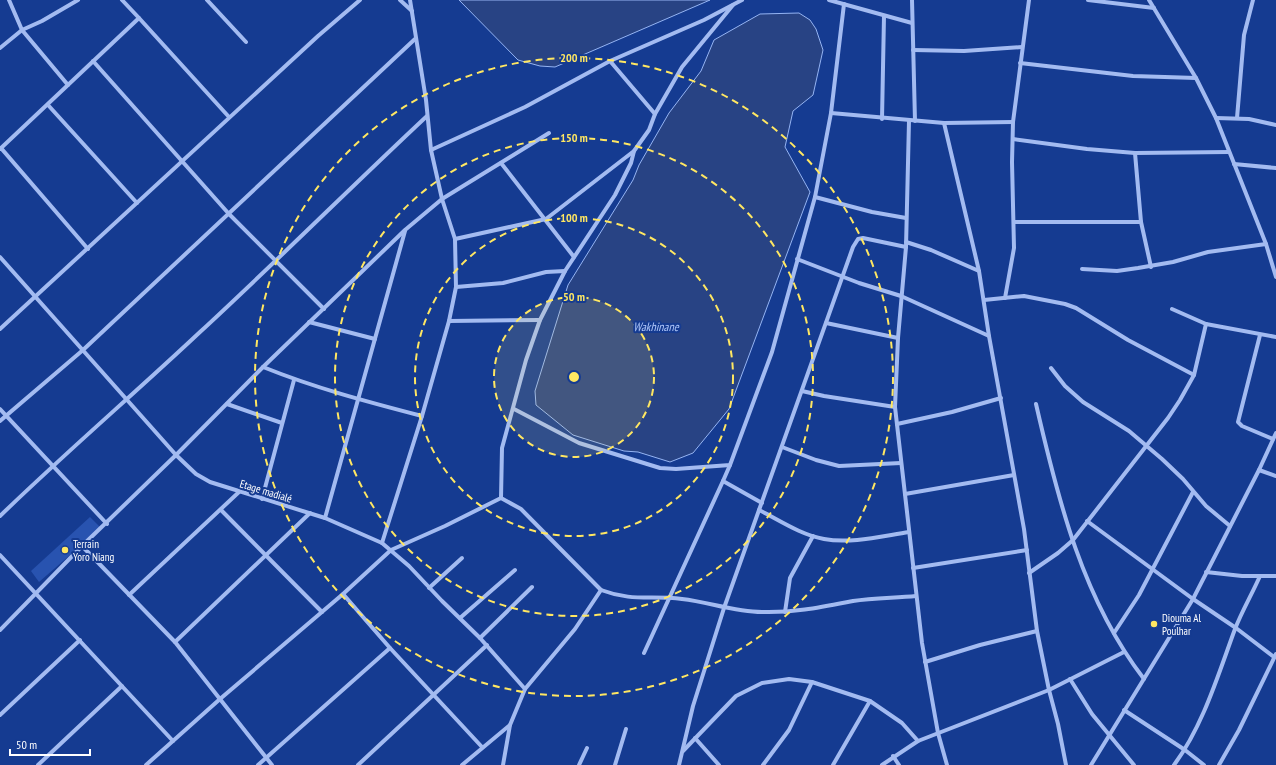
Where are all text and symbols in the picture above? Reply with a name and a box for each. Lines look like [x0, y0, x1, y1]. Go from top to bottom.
text: 200 m [560, 50, 588, 65]
text: 150 m [560, 130, 588, 145]
text: 100 m [560, 210, 588, 225]
text: 50 m [563, 289, 585, 304]
water label: Wakhinane [633, 319, 680, 334]
centre of rings [567, 370, 581, 384]
street label: Etage madialé [238, 476, 294, 506]
place label: Terrain Yoro Niang [73, 537, 115, 564]
marker: Terrain Yoro Niang [60, 545, 70, 555]
place label: Diouma Al Poulhar [1162, 611, 1201, 638]
marker: Diouma Al Poulhar [1149, 619, 1159, 629]
scale bar [10, 731, 90, 757]
text: 50 m [16, 737, 37, 752]

